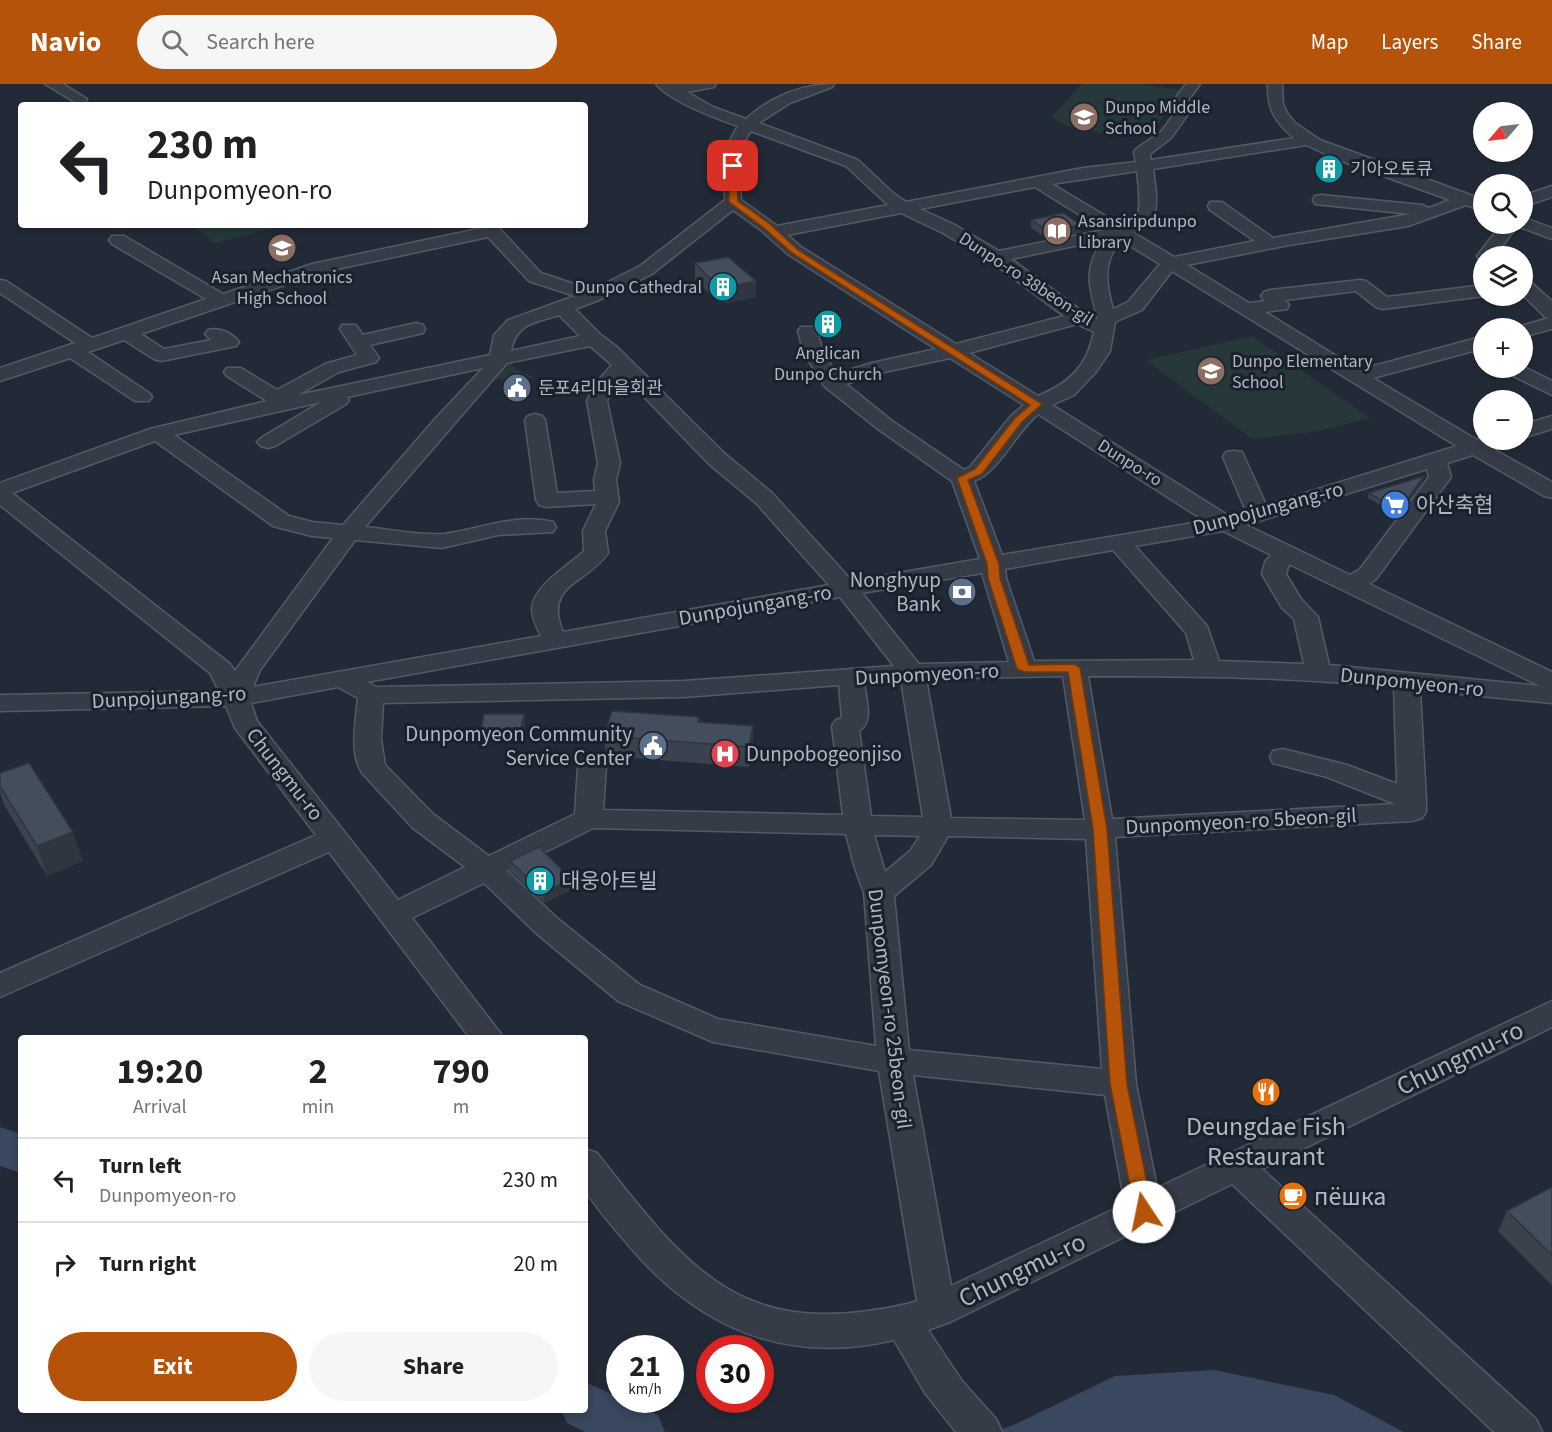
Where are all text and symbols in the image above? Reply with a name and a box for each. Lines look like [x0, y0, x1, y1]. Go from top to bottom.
search box [137, 15, 557, 69]
text: Navio [30, 22, 101, 62]
icon: search [158, 26, 191, 59]
text: Search here [206, 26, 315, 58]
text: Map [1311, 27, 1348, 57]
text: Layers [1381, 27, 1438, 57]
text: Share [1471, 27, 1522, 57]
place label: Dunpo Middle School [1105, 95, 1210, 141]
school or university icon: Dunpo Middle School [1068, 101, 1100, 133]
north arrow [1473, 102, 1533, 162]
map controls [1473, 102, 1533, 450]
text: 230 m [147, 115, 258, 175]
icon: left [48, 126, 126, 204]
pin [707, 140, 758, 191]
icon: arrive [716, 149, 749, 182]
building icon: 기아오토큐 [1313, 153, 1345, 185]
place label: 기아오토큐 [1350, 157, 1433, 182]
text: Dunpomyeon-ro [147, 171, 333, 210]
button: search [1473, 174, 1533, 234]
place label: Asansiripdunpo Library [1078, 209, 1197, 255]
library icon: Asansiripdunpo Library [1041, 215, 1073, 247]
street label: Dunpo-ro 38beon-gil [954, 226, 1098, 332]
school or university icon: Asan Mechatronics High School [266, 232, 298, 264]
button: layers [1473, 246, 1533, 306]
place label: Asan Mechatronics High School [211, 265, 353, 311]
building icon: Dunpo Cathedral [707, 271, 739, 303]
place label: Dunpo Cathedral [575, 275, 702, 300]
building icon: Anglican Dunpo Church [812, 308, 844, 340]
button: + [1473, 318, 1533, 378]
place label: Anglican Dunpo Church [774, 341, 882, 387]
place label: Dunpo Elementary School [1232, 349, 1373, 395]
school or university icon: Dunpo Elementary School [1195, 355, 1227, 387]
public building icon: 둔포4리마을회관 [501, 372, 533, 404]
place label: 둔포4리마을회관 [538, 376, 663, 401]
button: − [1473, 390, 1533, 450]
street label: Dunpo-ro [1093, 433, 1167, 493]
street label: Dunpojungang-ro [1189, 473, 1347, 543]
supermarket icon: 아산축협 [1379, 489, 1411, 521]
place label: 아산축협 [1416, 490, 1493, 520]
place label: Nonghyup Bank [850, 565, 942, 619]
bank icon: Nonghyup Bank [946, 576, 978, 608]
street label: Dunpojungang-ro [676, 577, 834, 633]
street label: Dunpomyeon-ro [854, 655, 1000, 693]
street label: Dunpomyeon-ro [1339, 660, 1485, 704]
street label: Dunpojungang-ro [91, 678, 247, 716]
place label: Dunpomyeon Community Service Center [405, 719, 633, 773]
street label: Chungmu-ro [239, 721, 331, 827]
public building icon: Dunpomyeon Community Service Center [637, 730, 669, 762]
hospital icon: Dunpobogeonjiso [709, 738, 741, 770]
place label: Dunpobogeonjiso [746, 739, 902, 769]
street label: Dunpomyeon-ro 5beon-gil [1125, 800, 1357, 842]
building icon: 대웅아트빌 [524, 865, 556, 897]
place label: 대웅아트빌 [561, 866, 658, 896]
street label: Dunpomyeon-ro 25beon-gil [860, 887, 920, 1131]
street label: Chungmu-ro [1390, 1011, 1530, 1105]
text: 19:20 [116, 1046, 203, 1097]
text: 2 [308, 1046, 327, 1097]
text: 790 [433, 1046, 490, 1097]
restaurant icon: Deungdae Fish Restaurant [1250, 1076, 1282, 1108]
text: Arrival [133, 1093, 187, 1121]
text: min [302, 1093, 334, 1121]
text: m [453, 1093, 469, 1121]
place label: Deungdae Fish Restaurant [1186, 1108, 1346, 1175]
text: Turn left [99, 1150, 181, 1182]
icon: left [48, 1164, 81, 1197]
text: 230 m [503, 1164, 558, 1196]
place label: пёшка [1314, 1178, 1386, 1215]
position arrow [1112, 1180, 1176, 1244]
cafe icon: пёшка [1277, 1180, 1309, 1212]
text: Dunpomyeon-ro [99, 1182, 236, 1210]
street label: Chungmu-ro [952, 1223, 1092, 1317]
icon: right [48, 1248, 81, 1281]
text: Turn right [99, 1248, 196, 1280]
text: 20 m [513, 1248, 558, 1280]
button: Exit [48, 1332, 297, 1401]
button: Share [309, 1332, 558, 1401]
speed limit sign: 30 [696, 1335, 774, 1413]
text: 21 [629, 1345, 661, 1388]
text: km/h [628, 1379, 662, 1400]

